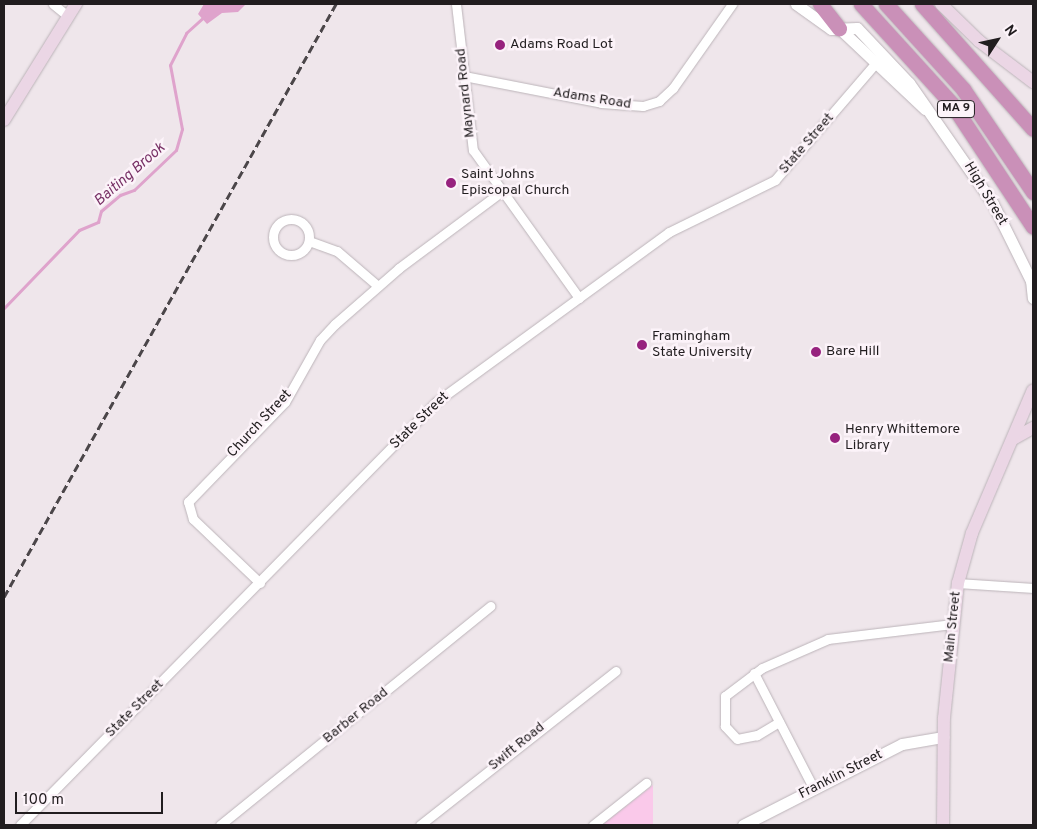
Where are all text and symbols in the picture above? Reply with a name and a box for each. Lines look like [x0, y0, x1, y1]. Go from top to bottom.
north arrow [972, 15, 1022, 65]
text: N [1000, 22, 1020, 40]
place label: Adams Road Lot [510, 37, 613, 53]
marker: Adams Road Lot [494, 39, 506, 51]
street label: Maynard Road [453, 47, 479, 139]
street label: Adams Road [552, 85, 632, 113]
road number: MA 9 [936, 100, 976, 118]
street label: State Street [776, 110, 838, 178]
water label: Baiting Brook [91, 139, 169, 211]
street label: High Street [960, 159, 1010, 229]
place label: Saint Johns Episcopal Church [461, 167, 569, 200]
marker: Saint Johns Episcopal Church [445, 177, 457, 189]
place label: Framingham State University [652, 329, 752, 362]
marker: Framingham State University [636, 339, 648, 351]
place label: Bare Hill [826, 344, 879, 360]
marker: Bare Hill [810, 346, 822, 358]
street label: Church Street [224, 387, 296, 461]
street label: State Street [387, 389, 453, 453]
place label: Henry Whittemore Library [845, 422, 960, 454]
marker: Henry Whittemore Library [829, 432, 841, 444]
street label: Main Street [941, 591, 965, 663]
street label: State Street [103, 677, 167, 741]
street label: Barber Road [320, 685, 392, 747]
street label: Swift Road [486, 719, 548, 775]
street label: Franklin Street [796, 747, 886, 803]
scale bar [18, 782, 165, 814]
text: 100 m [23, 791, 64, 810]

